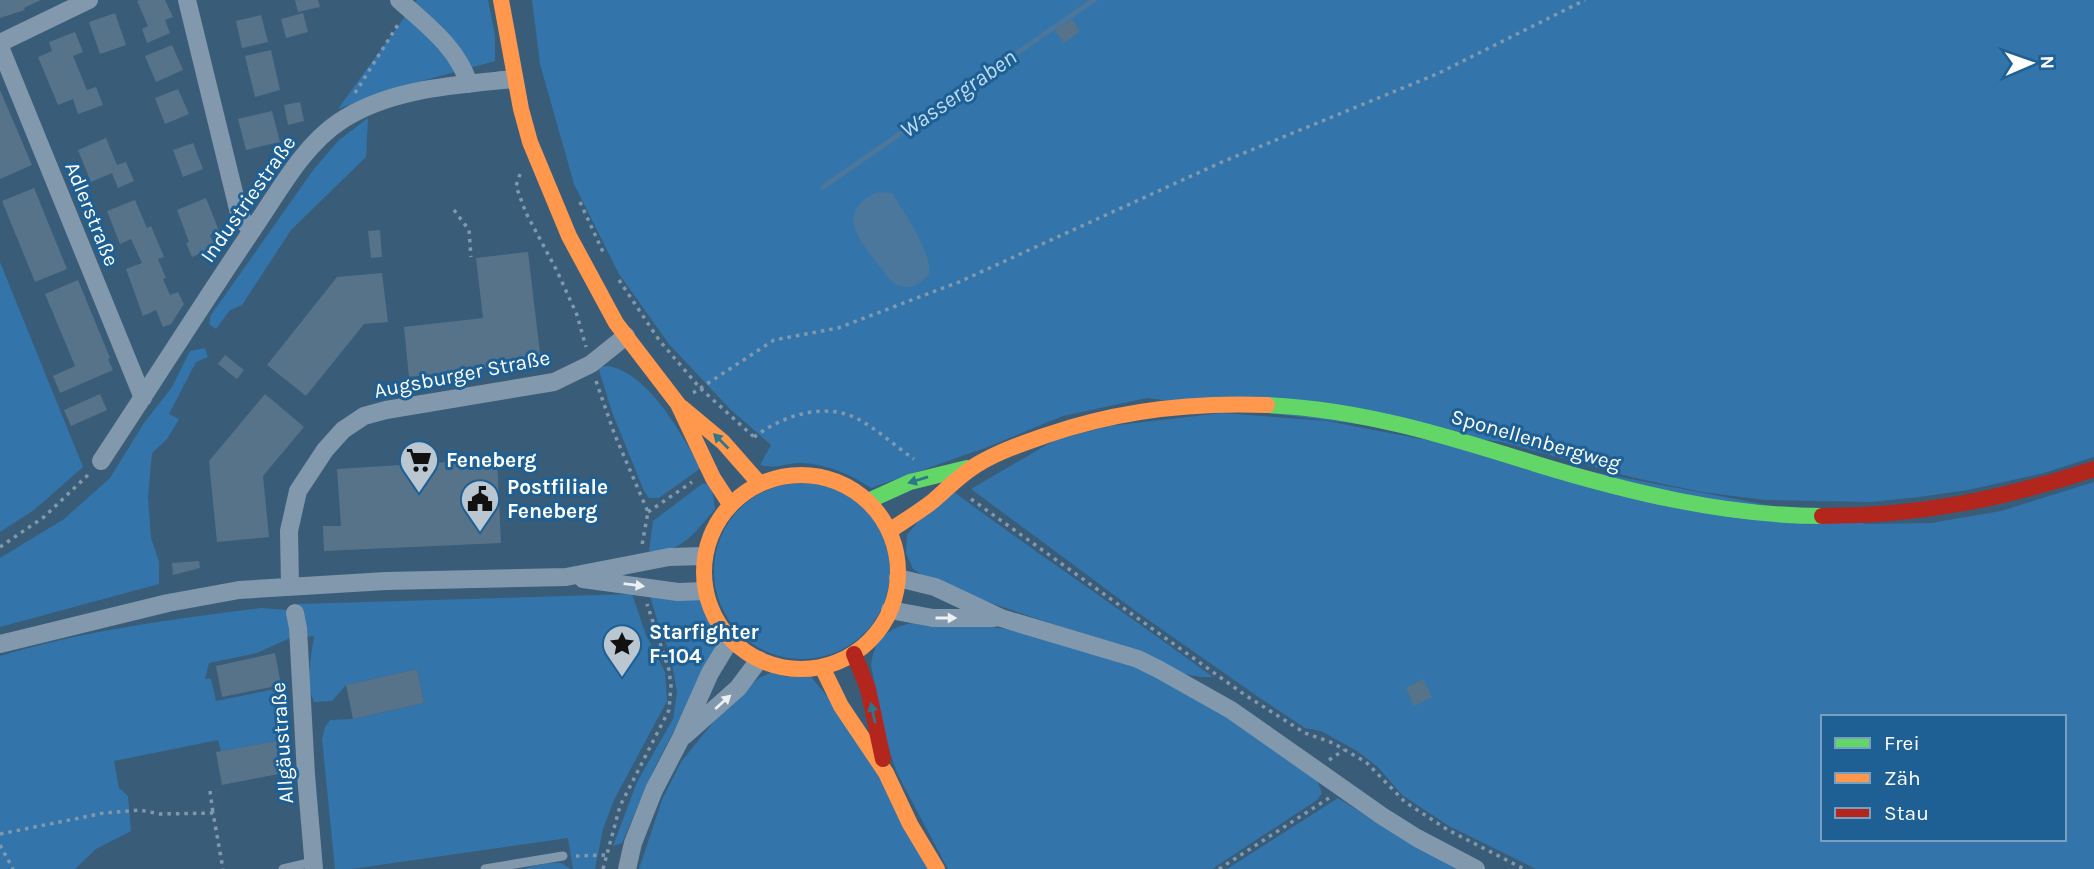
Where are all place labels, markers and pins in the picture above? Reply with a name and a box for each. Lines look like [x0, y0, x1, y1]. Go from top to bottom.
supermarket icon: Feneberg [398, 439, 440, 494]
place label: Feneberg [446, 448, 536, 472]
place label: Postfiliale Feneberg [507, 475, 608, 523]
public building icon: Postfiliale Feneberg [459, 478, 501, 533]
place label: Starfighter F-104 [649, 620, 760, 668]
place icon: Starfighter F-104 [601, 623, 643, 678]

